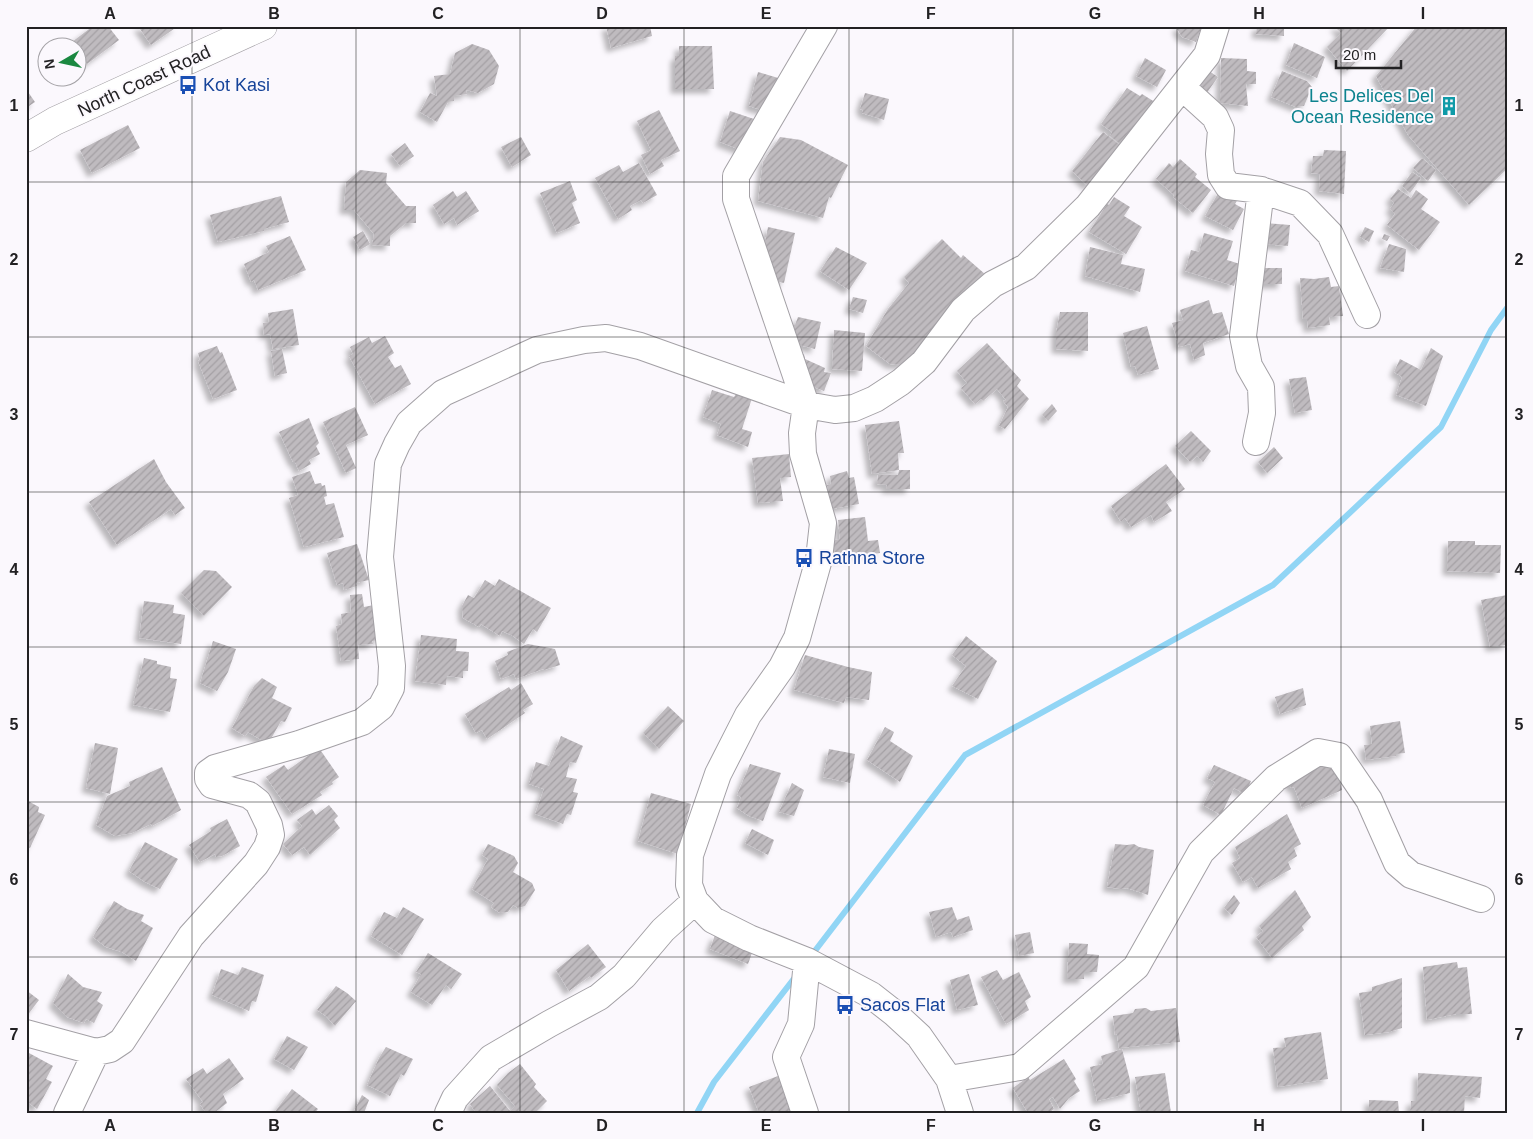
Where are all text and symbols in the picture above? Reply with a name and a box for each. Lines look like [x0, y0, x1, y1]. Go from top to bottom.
text: A [104, 5, 116, 22]
text: B [268, 5, 280, 22]
text: C [432, 5, 444, 22]
text: D [596, 5, 608, 22]
text: E [761, 5, 772, 22]
text: F [926, 5, 936, 22]
text: G [1089, 5, 1101, 22]
text: H [1253, 5, 1265, 22]
text: I [1421, 5, 1425, 22]
north arrow [38, 38, 88, 88]
scale bar [1336, 38, 1400, 70]
street label: North Coast Road [74, 41, 214, 121]
text: 20 m [1343, 46, 1376, 63]
text: N [40, 58, 58, 70]
bus stop icon: Kot Kasi [177, 74, 199, 96]
place label: Kot Kasi [203, 75, 270, 95]
place label: Les Delices Del Ocean Residence [1291, 86, 1434, 127]
building icon: Les Delices Del Ocean Residence [1438, 95, 1460, 117]
text: 1 [10, 97, 19, 114]
text: 1 [1515, 97, 1524, 114]
text: 2 [10, 251, 19, 268]
text: 2 [1515, 251, 1524, 268]
text: 3 [10, 406, 19, 423]
text: 3 [1515, 406, 1524, 423]
bus stop icon: Rathna Store [793, 547, 815, 569]
place label: Rathna Store [819, 548, 925, 568]
text: 4 [10, 561, 19, 578]
text: 4 [1515, 561, 1524, 578]
text: 5 [10, 716, 19, 733]
text: 5 [1515, 716, 1524, 733]
text: 6 [10, 871, 19, 888]
text: 6 [1515, 871, 1524, 888]
bus stop icon: Sacos Flat [834, 994, 856, 1016]
place label: Sacos Flat [860, 995, 945, 1015]
text: 7 [10, 1026, 19, 1043]
text: 7 [1515, 1026, 1524, 1043]
text: A [104, 1117, 116, 1134]
text: B [268, 1117, 280, 1134]
text: C [432, 1117, 444, 1134]
text: D [596, 1117, 608, 1134]
text: E [761, 1117, 772, 1134]
text: F [926, 1117, 936, 1134]
text: G [1089, 1117, 1101, 1134]
text: H [1253, 1117, 1265, 1134]
text: I [1421, 1117, 1425, 1134]

